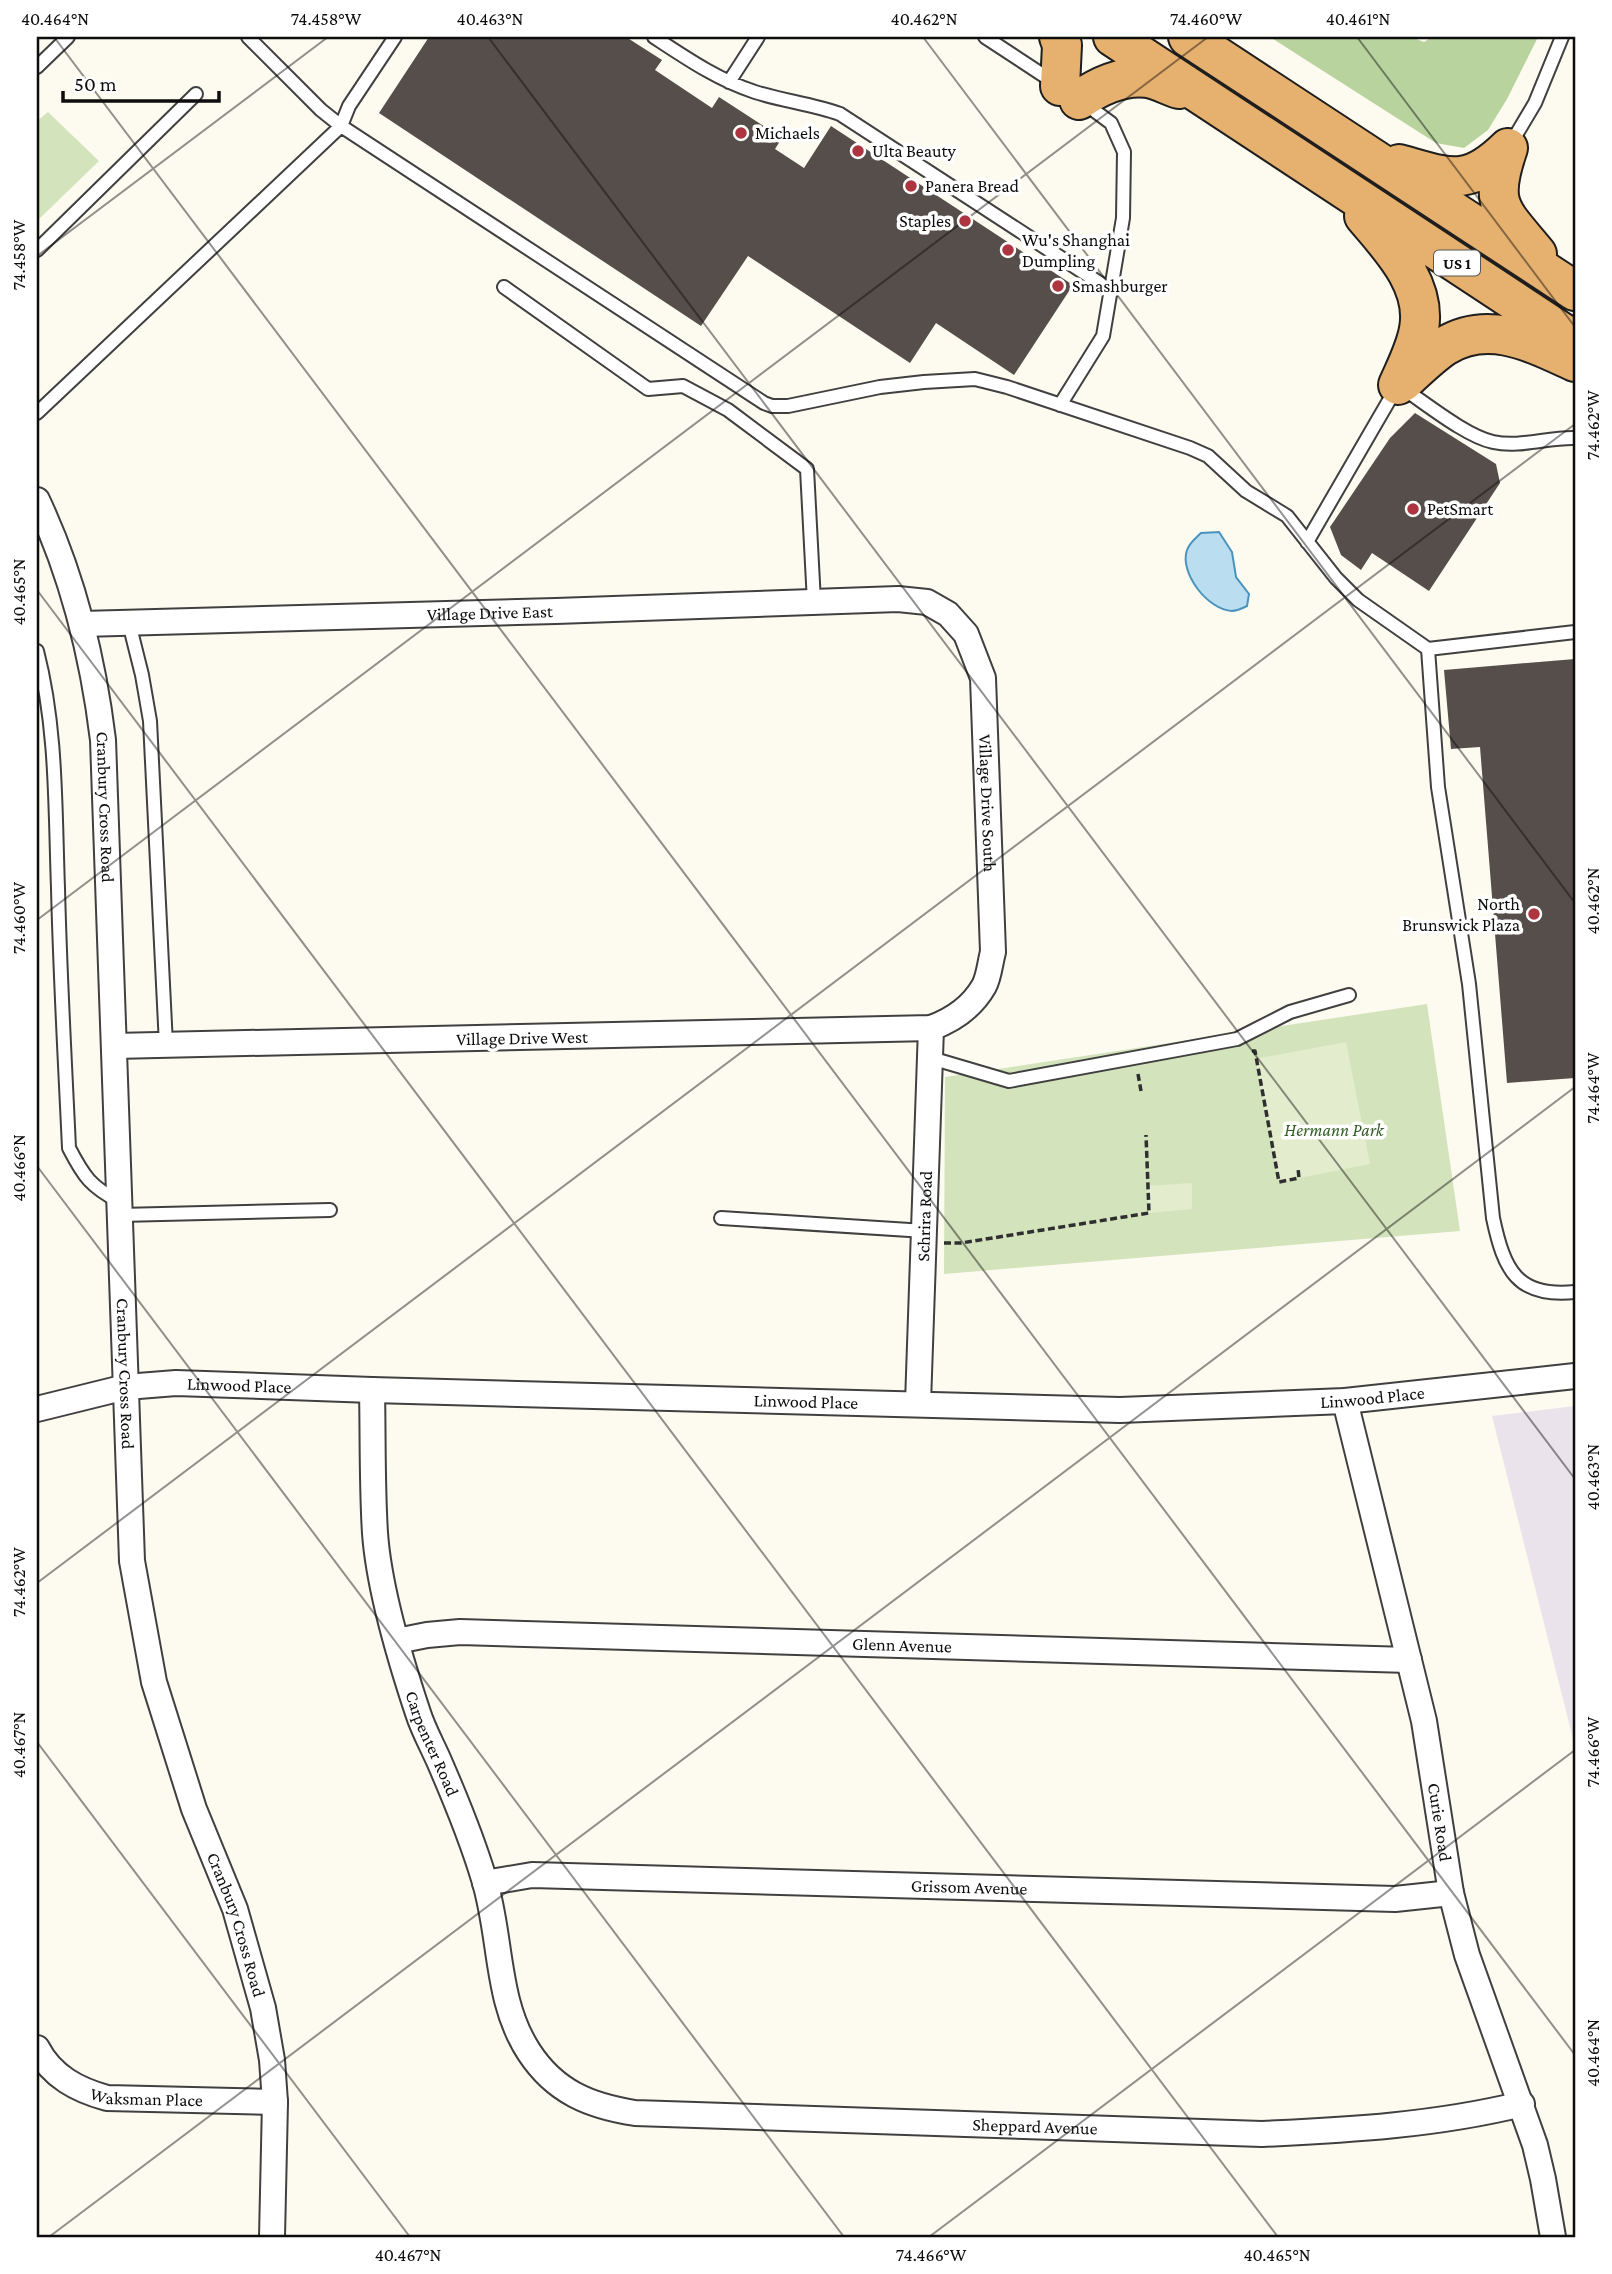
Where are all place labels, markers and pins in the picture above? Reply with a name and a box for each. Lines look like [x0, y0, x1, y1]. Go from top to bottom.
place label: Michaels [755, 123, 820, 143]
marker: Michaels [733, 125, 749, 141]
place label: Ulta Beauty [872, 141, 956, 161]
marker: Ulta Beauty [850, 143, 866, 159]
place label: Panera Bread [925, 176, 1020, 196]
marker: Panera Bread [903, 178, 919, 194]
place label: Staples [899, 211, 951, 231]
marker: Staples [957, 213, 973, 229]
place label: Wu's Shanghai Dumpling [1022, 230, 1130, 271]
marker: Wu's Shanghai Dumpling [1000, 242, 1016, 258]
place label: Smashburger [1072, 276, 1168, 296]
marker: Smashburger [1050, 278, 1066, 294]
place label: PetSmart [1427, 499, 1494, 519]
marker: PetSmart [1405, 501, 1421, 517]
place label: North Brunswick Plaza [1402, 894, 1520, 935]
marker: North Brunswick Plaza [1526, 906, 1542, 922]

